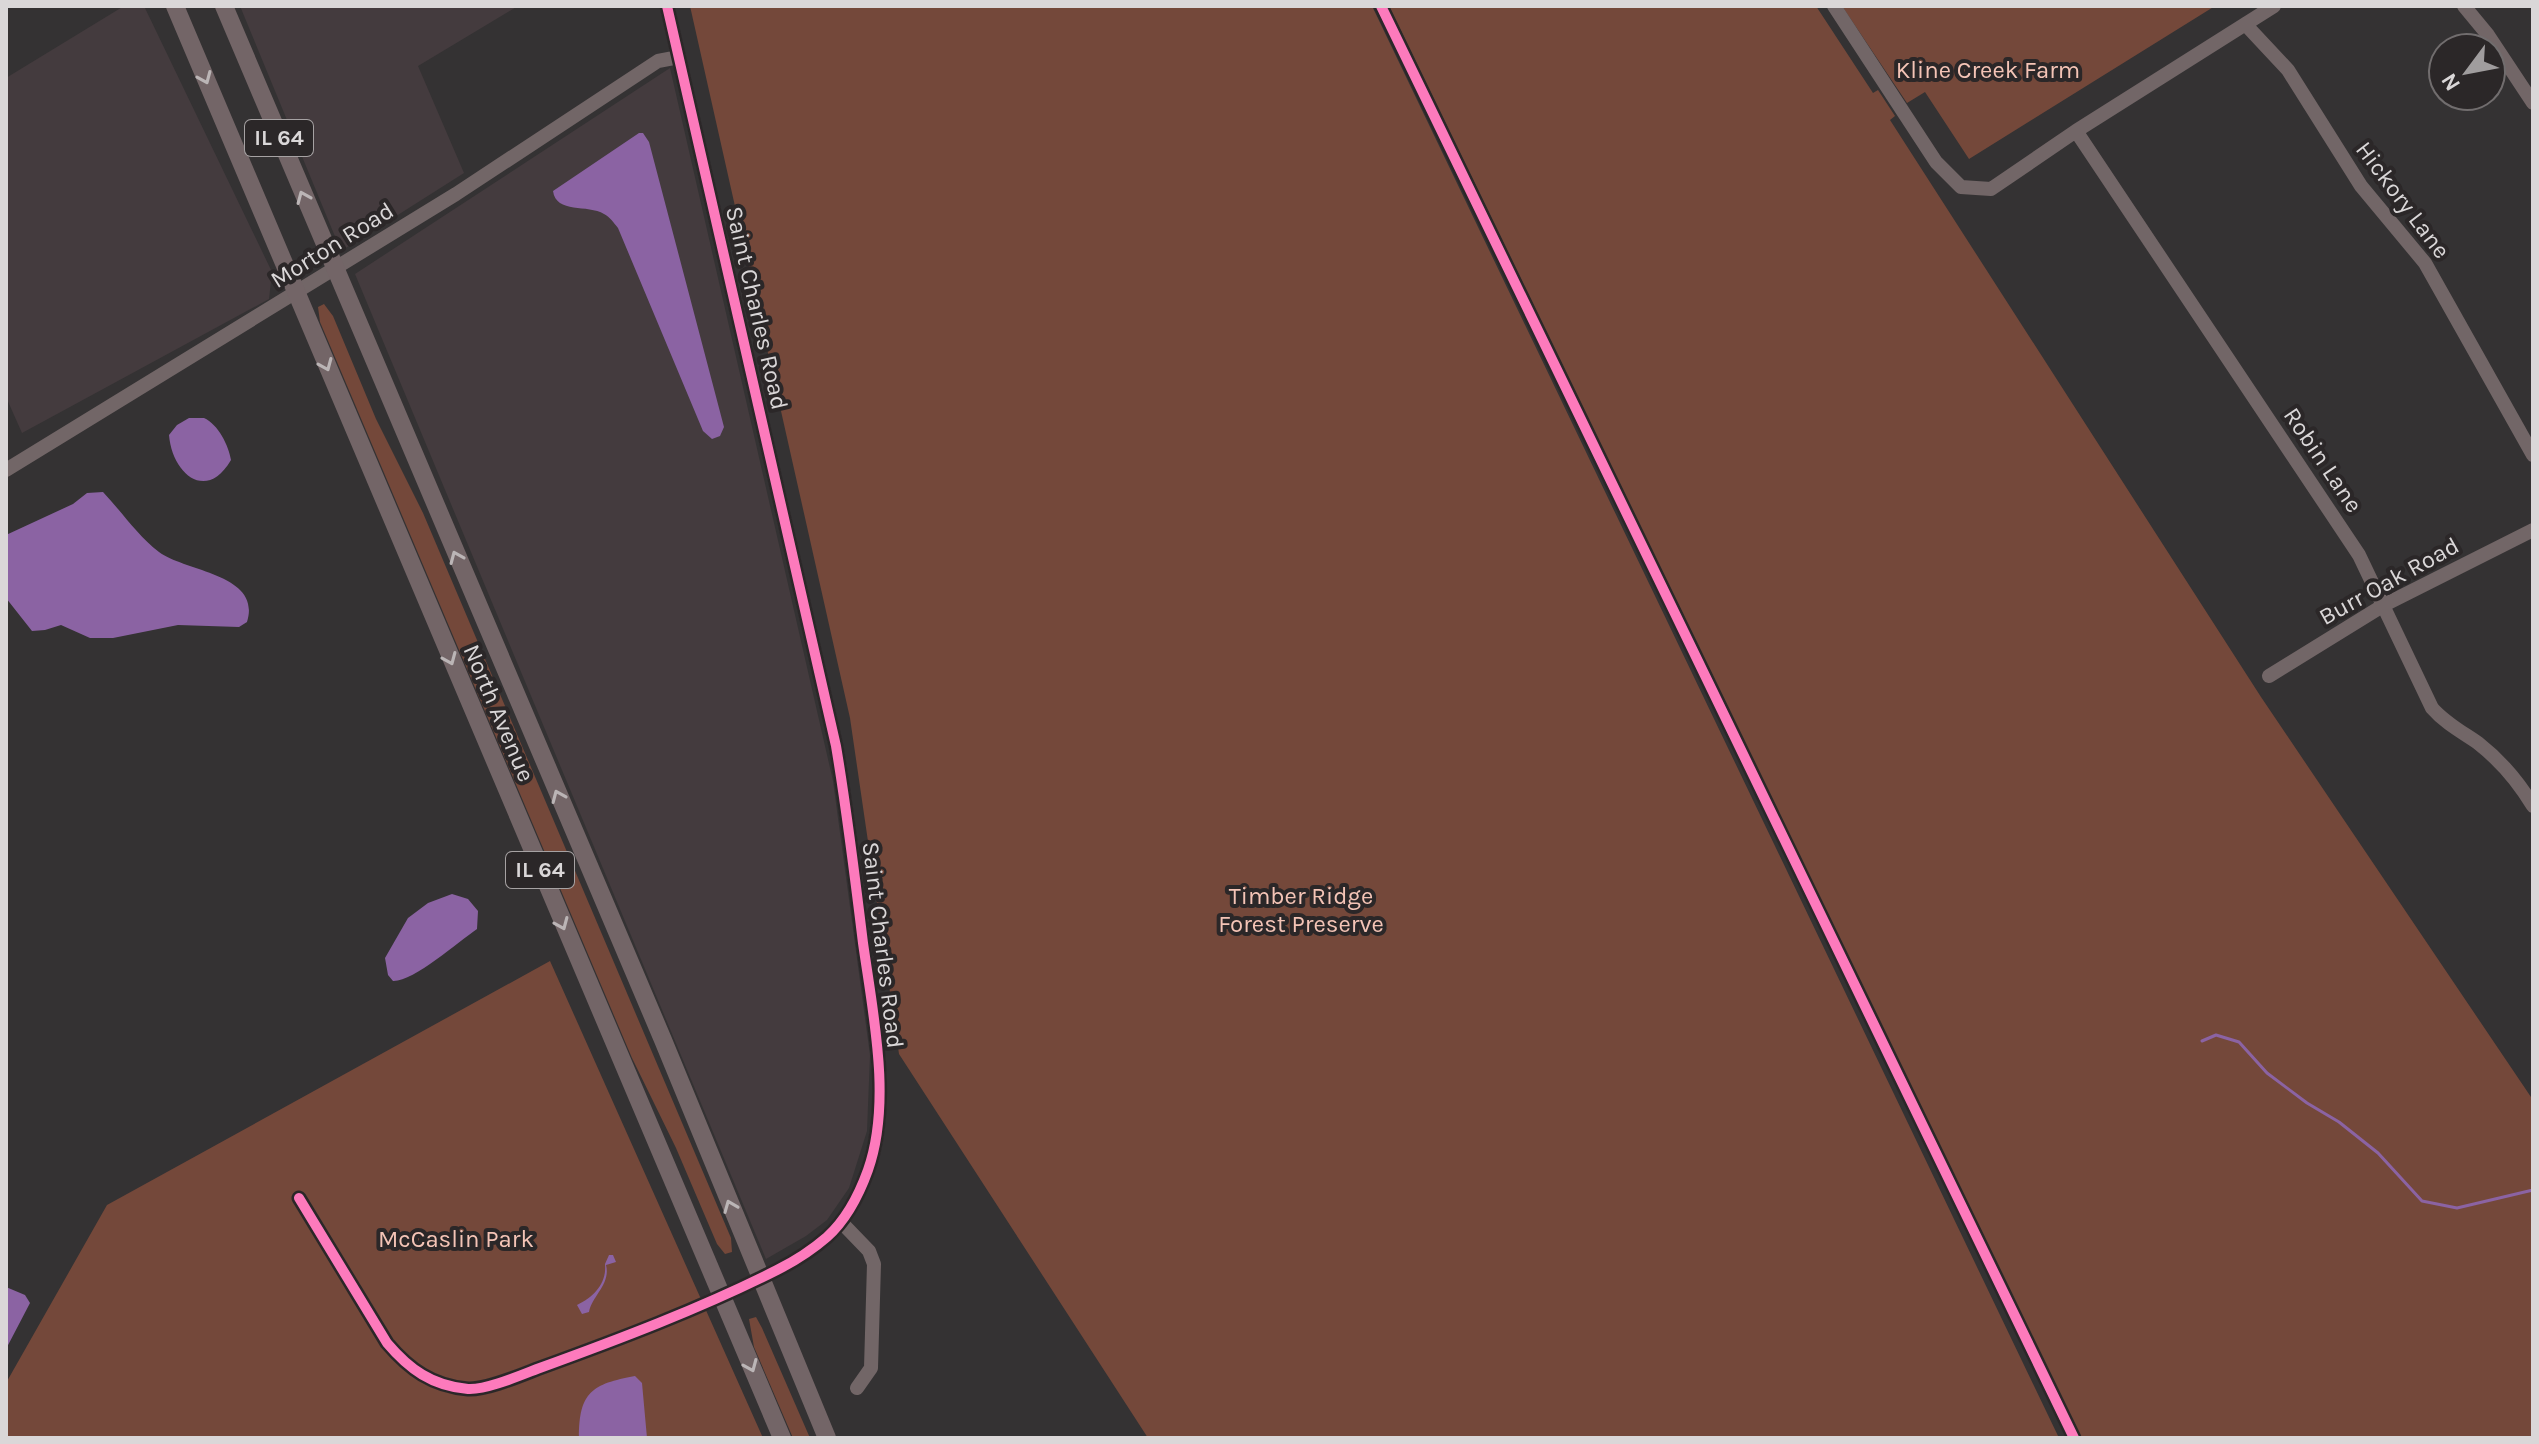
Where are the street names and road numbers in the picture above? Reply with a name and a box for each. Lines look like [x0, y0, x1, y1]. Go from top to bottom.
road number: IL 64 [245, 120, 313, 156]
street label: Hickory Lane [2350, 136, 2456, 264]
street label: Morton Road [265, 196, 399, 294]
street label: Saint Charles Road [720, 204, 794, 412]
street label: Robin Lane [2278, 402, 2368, 518]
street label: Burr Oak Road [2314, 531, 2464, 631]
street label: North Avenue [458, 640, 540, 786]
street label: Saint Charles Road [856, 840, 910, 1050]
road number: IL 64 [506, 852, 574, 888]

